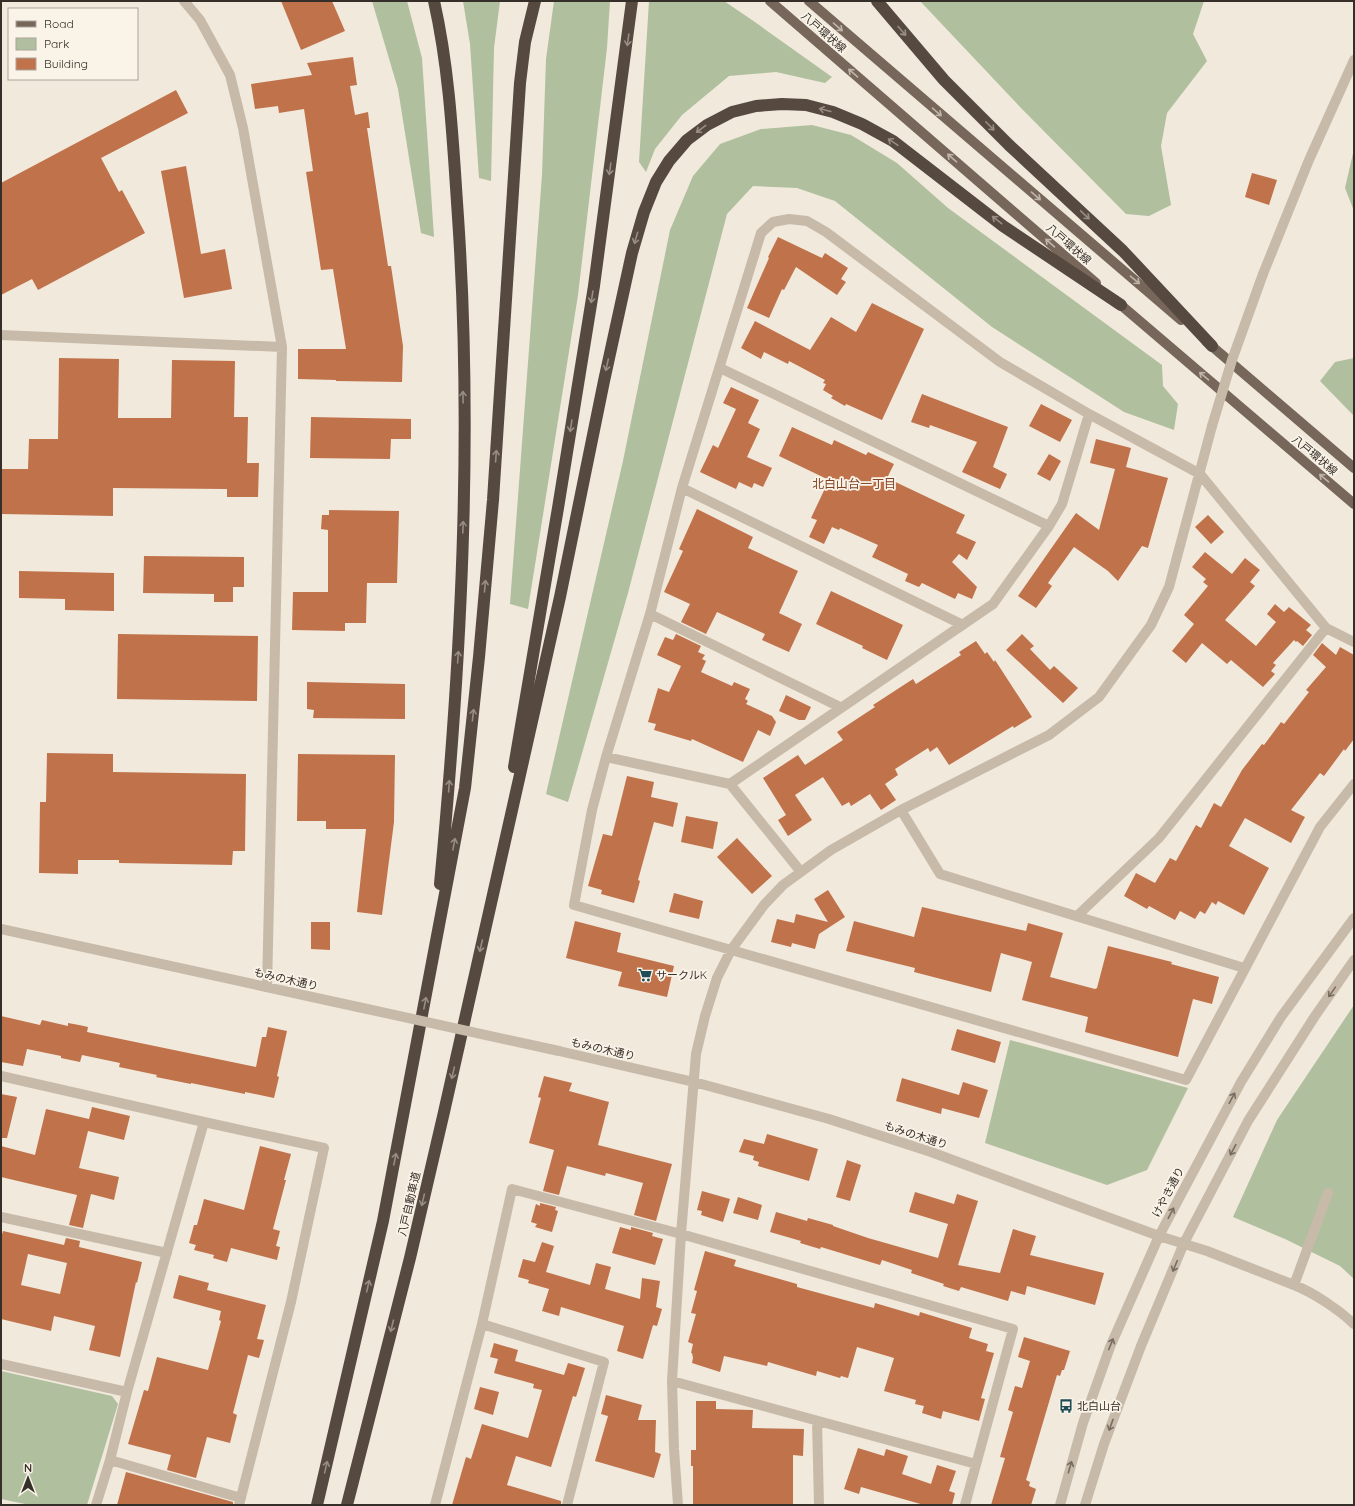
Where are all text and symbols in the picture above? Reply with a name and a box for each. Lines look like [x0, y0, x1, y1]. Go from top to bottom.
legend [8, 8, 138, 80]
street label: 八戸環状線 [799, 9, 849, 55]
text: Road [44, 16, 74, 31]
one-way arrow [833, 22, 844, 31]
one-way arrow [898, 25, 907, 36]
one-way arrow [624, 33, 632, 46]
text: Park [44, 36, 69, 51]
text: Building [44, 56, 88, 71]
one-way arrow [848, 68, 859, 77]
one-way arrow [819, 106, 832, 113]
one-way arrow [932, 107, 942, 116]
one-way arrow [986, 121, 995, 131]
one-way arrow [696, 125, 707, 134]
one-way arrow [888, 138, 899, 146]
one-way arrow [946, 153, 957, 162]
one-way arrow [606, 162, 614, 175]
one-way arrow [1030, 192, 1041, 201]
one-way arrow [1080, 211, 1090, 220]
one-way arrow [991, 216, 1002, 225]
street label: 八戸環状線 [1044, 221, 1094, 267]
one-way arrow [632, 232, 639, 245]
one-way arrow [1045, 239, 1055, 248]
one-way arrow [1129, 276, 1140, 285]
one-way arrow [588, 290, 596, 303]
one-way arrow [603, 358, 611, 371]
one-way arrow [1199, 371, 1209, 380]
one-way arrow [460, 391, 467, 404]
one-way arrow [567, 419, 575, 432]
street label: 八戸環状線 [1289, 432, 1341, 478]
one-way arrow [492, 450, 499, 463]
one-way arrow [1319, 474, 1330, 483]
district label: 北白山台一丁目 [812, 476, 896, 491]
one-way arrow [459, 521, 467, 534]
one-way arrow [481, 580, 489, 593]
one-way arrow [454, 651, 461, 664]
one-way arrow [469, 709, 476, 722]
one-way arrow [446, 780, 453, 793]
one-way arrow [451, 837, 459, 850]
one-way arrow [476, 939, 484, 952]
street label: もみの木通り [252, 965, 320, 993]
supermarket icon: サークルK [637, 967, 653, 983]
place label: サークルK [656, 968, 707, 982]
one-way arrow [1328, 986, 1336, 997]
one-way arrow [421, 997, 429, 1010]
street label: もみの木通り [569, 1035, 637, 1063]
one-way arrow [448, 1066, 456, 1079]
one-way arrow [1228, 1092, 1236, 1104]
street label: もみの木通り [882, 1118, 950, 1152]
one-way arrow [1229, 1144, 1237, 1156]
one-way arrow [391, 1153, 399, 1166]
street label: けやき通り [1149, 1164, 1187, 1220]
street label: 八戸自動車道 [395, 1170, 423, 1238]
one-way arrow [419, 1193, 427, 1206]
one-way arrow [1167, 1207, 1175, 1219]
one-way arrow [1171, 1259, 1178, 1271]
one-way arrow [365, 1280, 373, 1293]
one-way arrow [388, 1319, 396, 1332]
one-way arrow [1108, 1339, 1116, 1351]
bus stop icon: 北白山台 [1058, 1398, 1074, 1414]
place label: 北白山台 [1077, 1399, 1121, 1413]
one-way arrow [1107, 1419, 1115, 1431]
north arrow [8, 1458, 48, 1498]
text: N [24, 1461, 32, 1475]
one-way arrow [323, 1461, 330, 1474]
one-way arrow [1067, 1461, 1075, 1474]

